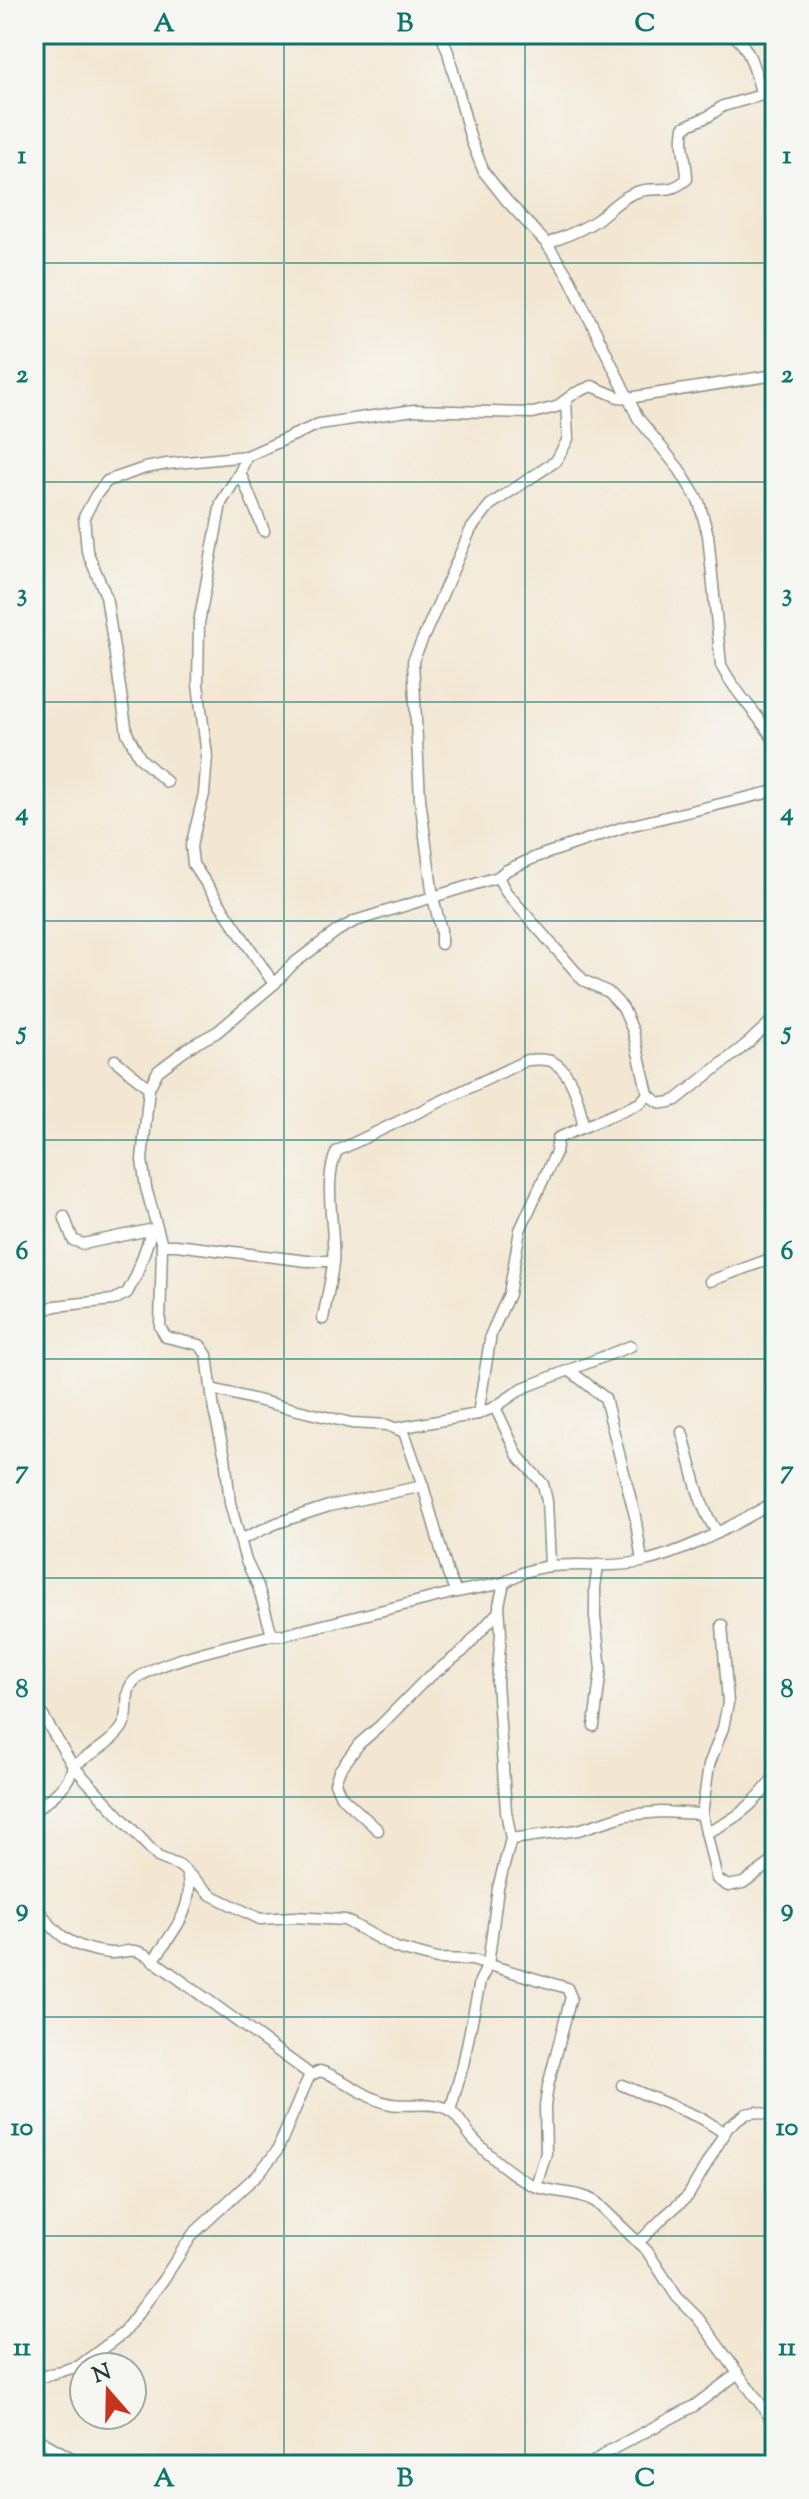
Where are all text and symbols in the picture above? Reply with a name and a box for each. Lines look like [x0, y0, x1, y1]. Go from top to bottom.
text: A [153, 6, 175, 43]
text: B [397, 6, 414, 43]
text: C [635, 6, 655, 43]
text: 1 [18, 138, 27, 175]
text: 1 [783, 138, 792, 175]
text: 2 [16, 357, 29, 394]
text: 2 [781, 357, 794, 394]
text: 3 [17, 576, 27, 613]
text: 3 [782, 576, 792, 613]
text: 4 [14, 795, 29, 832]
text: 4 [779, 795, 794, 832]
text: 5 [16, 1014, 27, 1051]
text: 5 [781, 1014, 792, 1051]
text: 6 [16, 1234, 29, 1271]
text: 6 [781, 1234, 794, 1271]
text: 7 [15, 1453, 29, 1490]
text: 7 [780, 1453, 794, 1490]
text: 8 [15, 1672, 29, 1709]
text: 8 [780, 1672, 794, 1709]
text: 9 [16, 1891, 29, 1928]
text: 9 [781, 1891, 794, 1928]
text: 10 [11, 2110, 33, 2147]
text: 10 [776, 2110, 798, 2147]
text: 11 [13, 2330, 31, 2367]
text: 11 [778, 2330, 796, 2367]
north arrow [68, 2351, 148, 2431]
text: N [88, 2357, 116, 2393]
text: A [153, 2461, 175, 2498]
text: B [397, 2461, 414, 2498]
text: C [635, 2461, 655, 2498]

